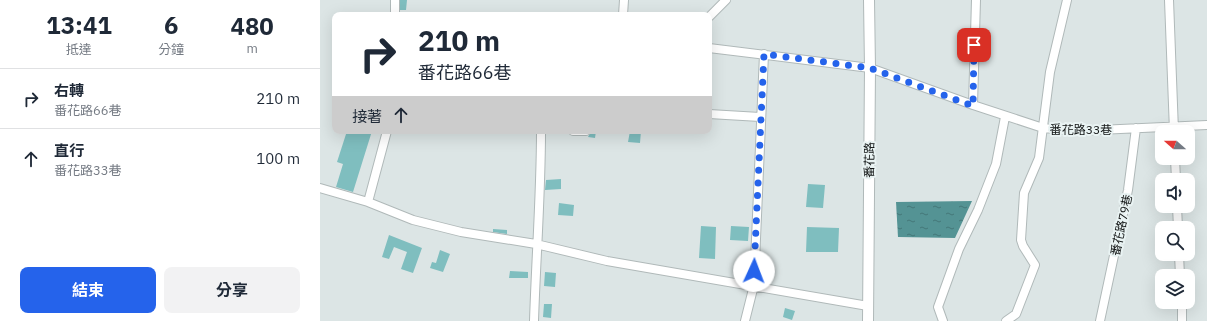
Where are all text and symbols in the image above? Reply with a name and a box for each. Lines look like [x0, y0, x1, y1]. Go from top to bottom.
text: 13:41 [46, 9, 112, 41]
text: 6 [164, 9, 178, 41]
text: 480 [230, 10, 274, 42]
text: 210 m [418, 22, 500, 59]
icon: right [352, 28, 404, 80]
pin [957, 28, 991, 62]
icon: arrive [963, 34, 985, 56]
text: m [246, 40, 258, 57]
text: 抵達 [66, 41, 92, 58]
text: 分鐘 [158, 41, 184, 58]
text: 番花路66巷 [418, 61, 512, 84]
text: 右轉 [54, 81, 84, 100]
icon: right [20, 88, 42, 110]
text: 210 m [256, 89, 300, 108]
text: 番花路66巷 [54, 102, 122, 119]
icon: ahead [390, 104, 412, 126]
text: 接著 [352, 107, 382, 126]
street label: 番花路33巷 [1050, 122, 1112, 137]
north arrow [1155, 125, 1195, 165]
map controls [1155, 125, 1195, 309]
text: 直行 [54, 141, 84, 160]
street label: 番花路 [861, 142, 877, 178]
icon: ahead [20, 148, 42, 170]
text: 100 m [256, 149, 300, 168]
text: 番花路33巷 [54, 162, 122, 179]
button: sound [1155, 173, 1195, 213]
street label: 番花路79巷 [1107, 193, 1135, 257]
button: search [1155, 221, 1195, 261]
position arrow [733, 250, 775, 292]
button: 結束 [20, 267, 156, 313]
button: 分享 [164, 267, 300, 313]
button: layers [1155, 269, 1195, 309]

